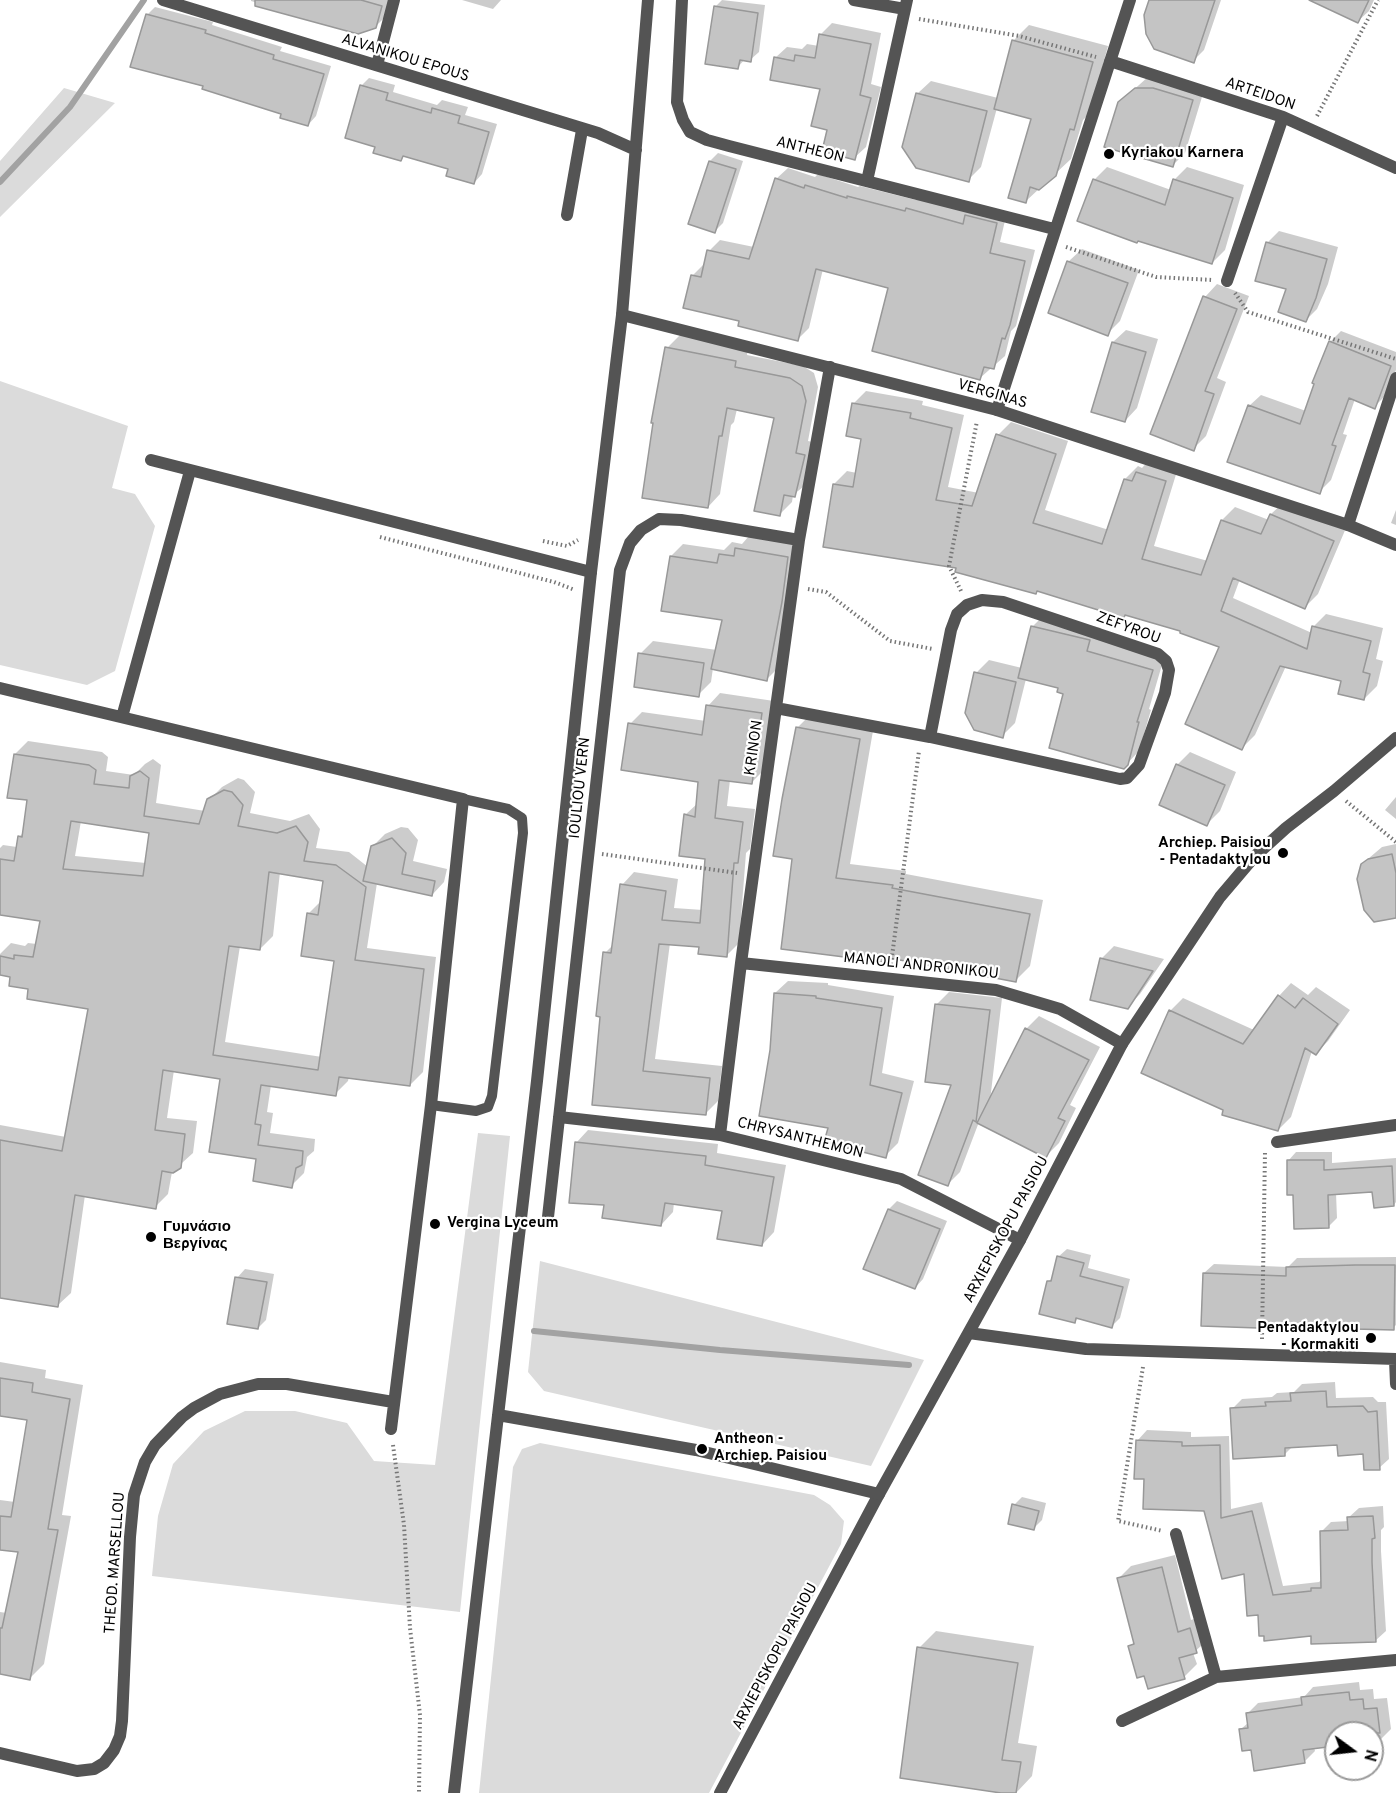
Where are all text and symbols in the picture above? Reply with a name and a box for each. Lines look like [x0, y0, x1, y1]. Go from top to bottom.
street label: ALVANIKOU EPOUS [339, 31, 471, 87]
street label: ARTEIDON [1223, 75, 1297, 115]
street label: ANTHEON [774, 134, 846, 168]
place label: Kyriakou Karnera [1121, 145, 1244, 163]
marker: Kyriakou Karnera [1102, 147, 1116, 161]
street label: VERGINAS [955, 376, 1029, 414]
street label: ZEFYROU [1093, 609, 1163, 649]
street label: KRINON [742, 719, 768, 777]
street label: IOULIOU VERN [567, 736, 595, 840]
place label: Archiep. Paisiou - Pentadaktylou [1158, 835, 1271, 870]
marker: Archiep. Paisiou - Pentadaktylou [1276, 846, 1290, 860]
street label: MANOLI ANDRONIKOU [842, 950, 1000, 984]
street label: CHRYSANTHEMON [735, 1115, 865, 1163]
street label: ARXIEPISKOPU PAISIOU [961, 1153, 1053, 1307]
place label: Vergina Lyceum [447, 1215, 559, 1233]
marker: Vergina Lyceum [428, 1217, 442, 1231]
place label: Γυμνάσιο Βεργίνας [163, 1219, 231, 1254]
marker: Γυμνάσιο Βεργίνας [144, 1230, 158, 1244]
place label: Pentadaktylou - Kormakiti [1257, 1320, 1359, 1355]
marker: Pentadaktylou - Kormakiti [1364, 1331, 1378, 1345]
place label: Antheon - Archiep. Paisiou [714, 1431, 827, 1466]
marker: Antheon - Archiep. Paisiou [695, 1442, 709, 1456]
street label: THEOD. MARSELLOU [102, 1491, 130, 1635]
street label: ARXIEPISKOPU PAISIOU [730, 1580, 822, 1734]
north arrow [1324, 1721, 1384, 1781]
text: N [1358, 1747, 1381, 1763]

